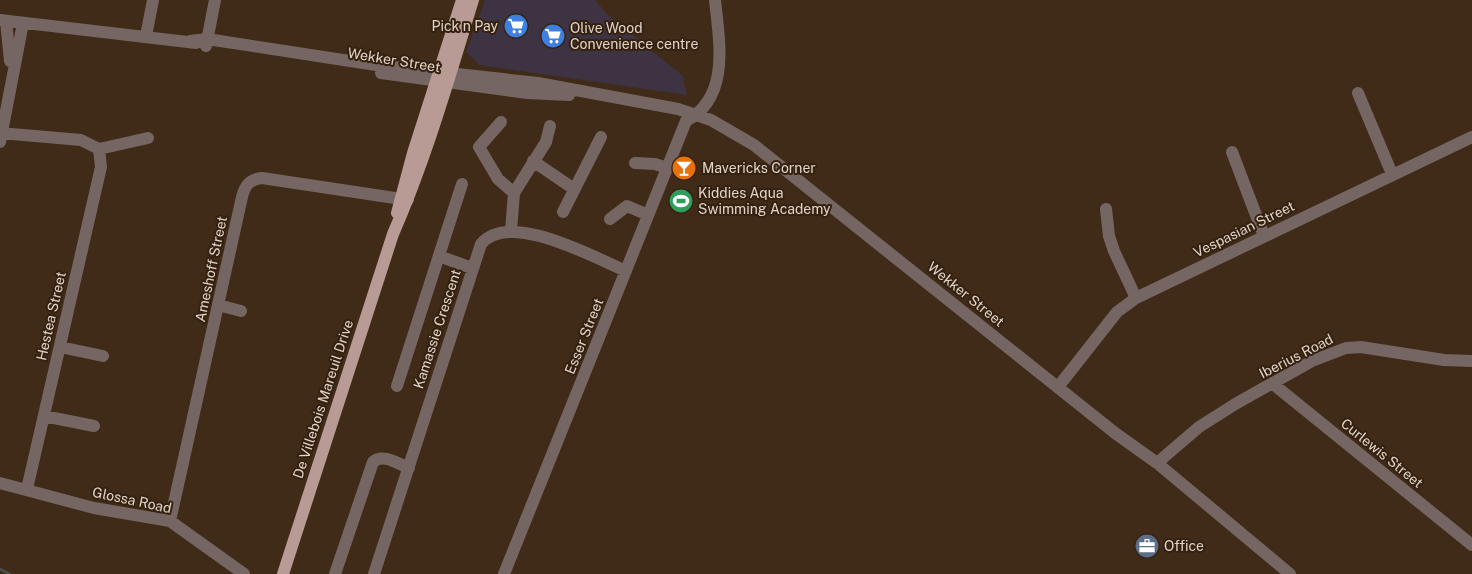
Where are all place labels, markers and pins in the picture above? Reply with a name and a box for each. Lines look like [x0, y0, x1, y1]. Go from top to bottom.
supermarket icon: Pick n Pay [503, 13, 529, 39]
place label: Pick n Pay [432, 18, 499, 34]
place label: Olive Wood Convenience centre [570, 20, 698, 52]
supermarket icon: Olive Wood Convenience centre [540, 23, 566, 49]
bar icon: Mavericks Corner [671, 155, 697, 181]
place label: Mavericks Corner [702, 160, 816, 176]
place label: Kiddies Aqua Swimming Academy [698, 185, 831, 217]
sports icon: Kiddies Aqua Swimming Academy [668, 188, 694, 214]
office icon: Office [1134, 533, 1160, 559]
place label: Office [1164, 538, 1204, 554]

